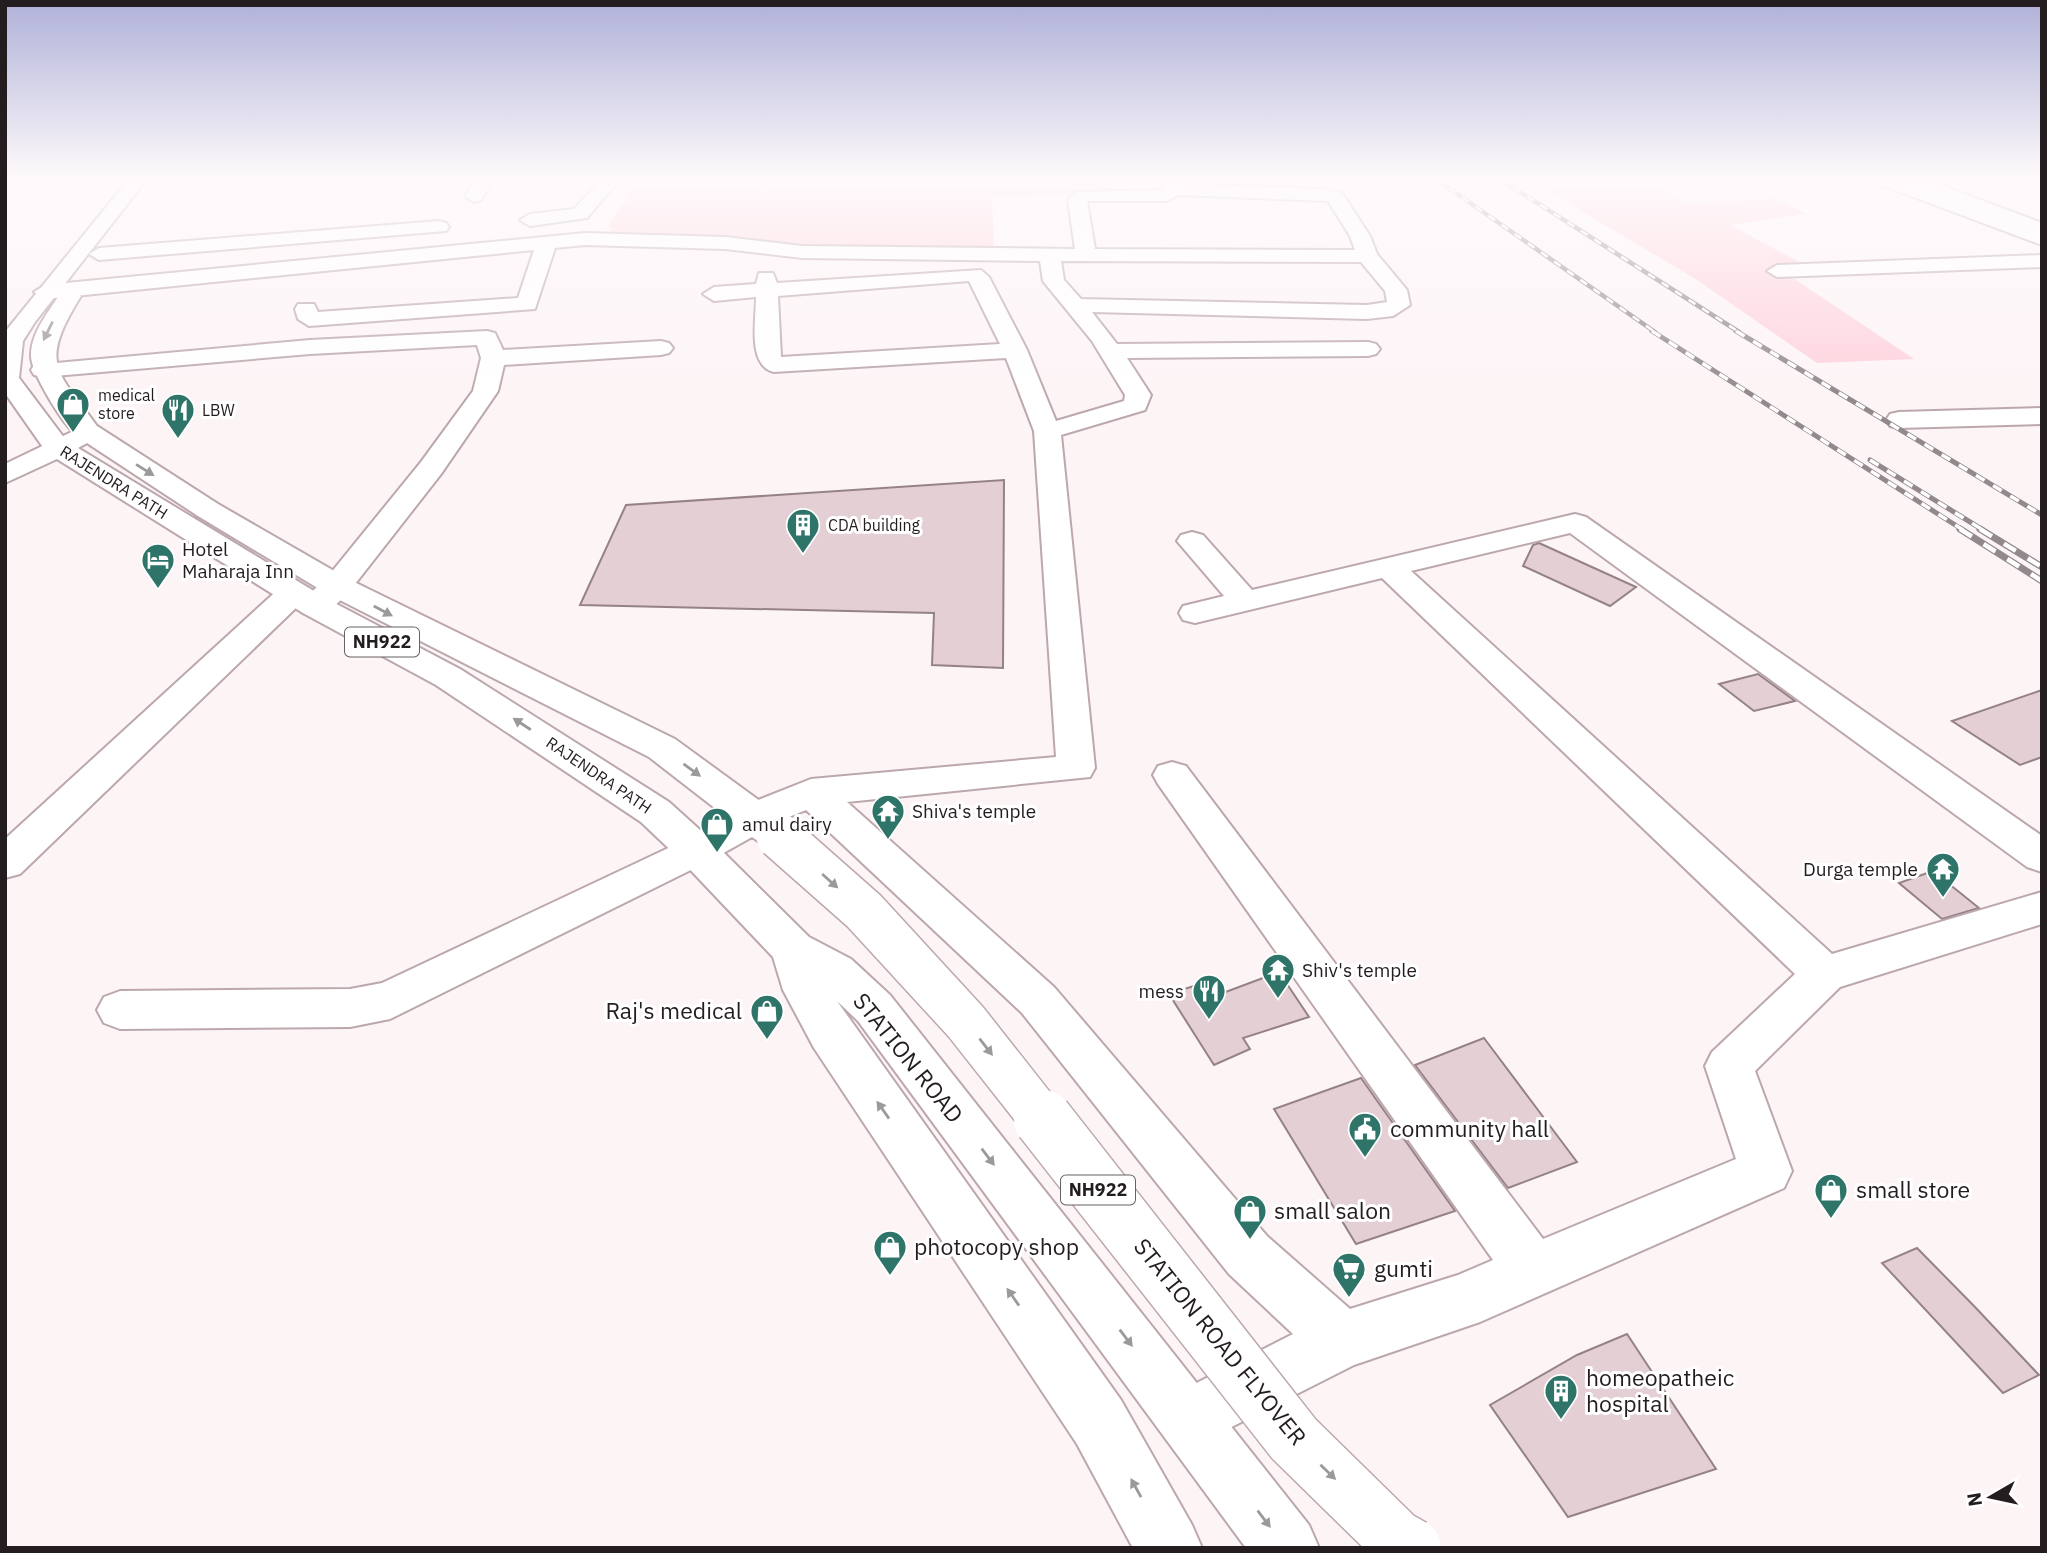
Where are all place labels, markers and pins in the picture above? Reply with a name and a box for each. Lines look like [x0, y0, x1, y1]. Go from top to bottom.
shop icon: medical store [54, 385, 92, 434]
place label: medical store [98, 385, 155, 423]
restaurant icon: LBW [159, 391, 197, 440]
place label: LBW [202, 400, 235, 420]
building icon: CDA building [784, 506, 822, 555]
place label: CDA building [828, 515, 921, 535]
place label: Hotel Maharaja Inn [182, 537, 294, 583]
hotel icon: Hotel Maharaja Inn [139, 541, 177, 590]
temple icon: Shiva's temple [869, 792, 907, 841]
place label: Shiva's temple [912, 799, 1036, 823]
shop icon: amul dairy [698, 805, 736, 854]
place label: amul dairy [742, 812, 832, 836]
temple icon: Durga temple [1924, 850, 1962, 899]
place label: Durga temple [1803, 857, 1918, 881]
temple icon: Shiv's temple [1259, 951, 1297, 1000]
place label: Shiv's temple [1302, 958, 1417, 982]
restaurant icon: mess [1190, 972, 1228, 1021]
place label: mess [1139, 979, 1184, 1003]
shop icon: Raj's medical [748, 992, 786, 1041]
place label: Raj's medical [605, 995, 742, 1025]
public building icon: community hall [1346, 1110, 1384, 1159]
place label: community hall [1390, 1113, 1549, 1143]
shop icon: small store [1812, 1171, 1850, 1220]
place label: small store [1856, 1174, 1970, 1204]
shop icon: small salon [1231, 1192, 1269, 1241]
place label: small salon [1274, 1195, 1391, 1225]
shop icon: photocopy shop [871, 1228, 909, 1277]
place label: photocopy shop [914, 1231, 1079, 1261]
supermarket icon: gumti [1330, 1250, 1368, 1299]
place label: gumti [1374, 1253, 1433, 1283]
place label: homeopatheic hospital [1586, 1362, 1734, 1418]
building icon: homeopatheic hospital [1542, 1372, 1580, 1421]

